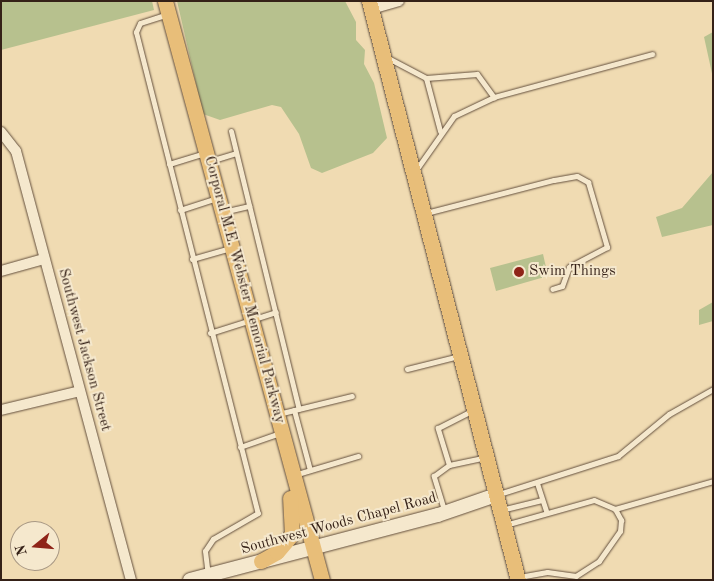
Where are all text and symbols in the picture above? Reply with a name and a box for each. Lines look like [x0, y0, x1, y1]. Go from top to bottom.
street label: Corporal M.E. Webster Memorial Parkway [200, 154, 288, 426]
place label: Swim Things [529, 263, 616, 281]
marker: Swim Things [513, 266, 525, 278]
street label: Southwest Jackson Street [54, 267, 114, 433]
street label: Southwest Woods Chapel Road [239, 489, 439, 559]
north arrow [10, 521, 60, 571]
text: N [13, 543, 30, 557]

